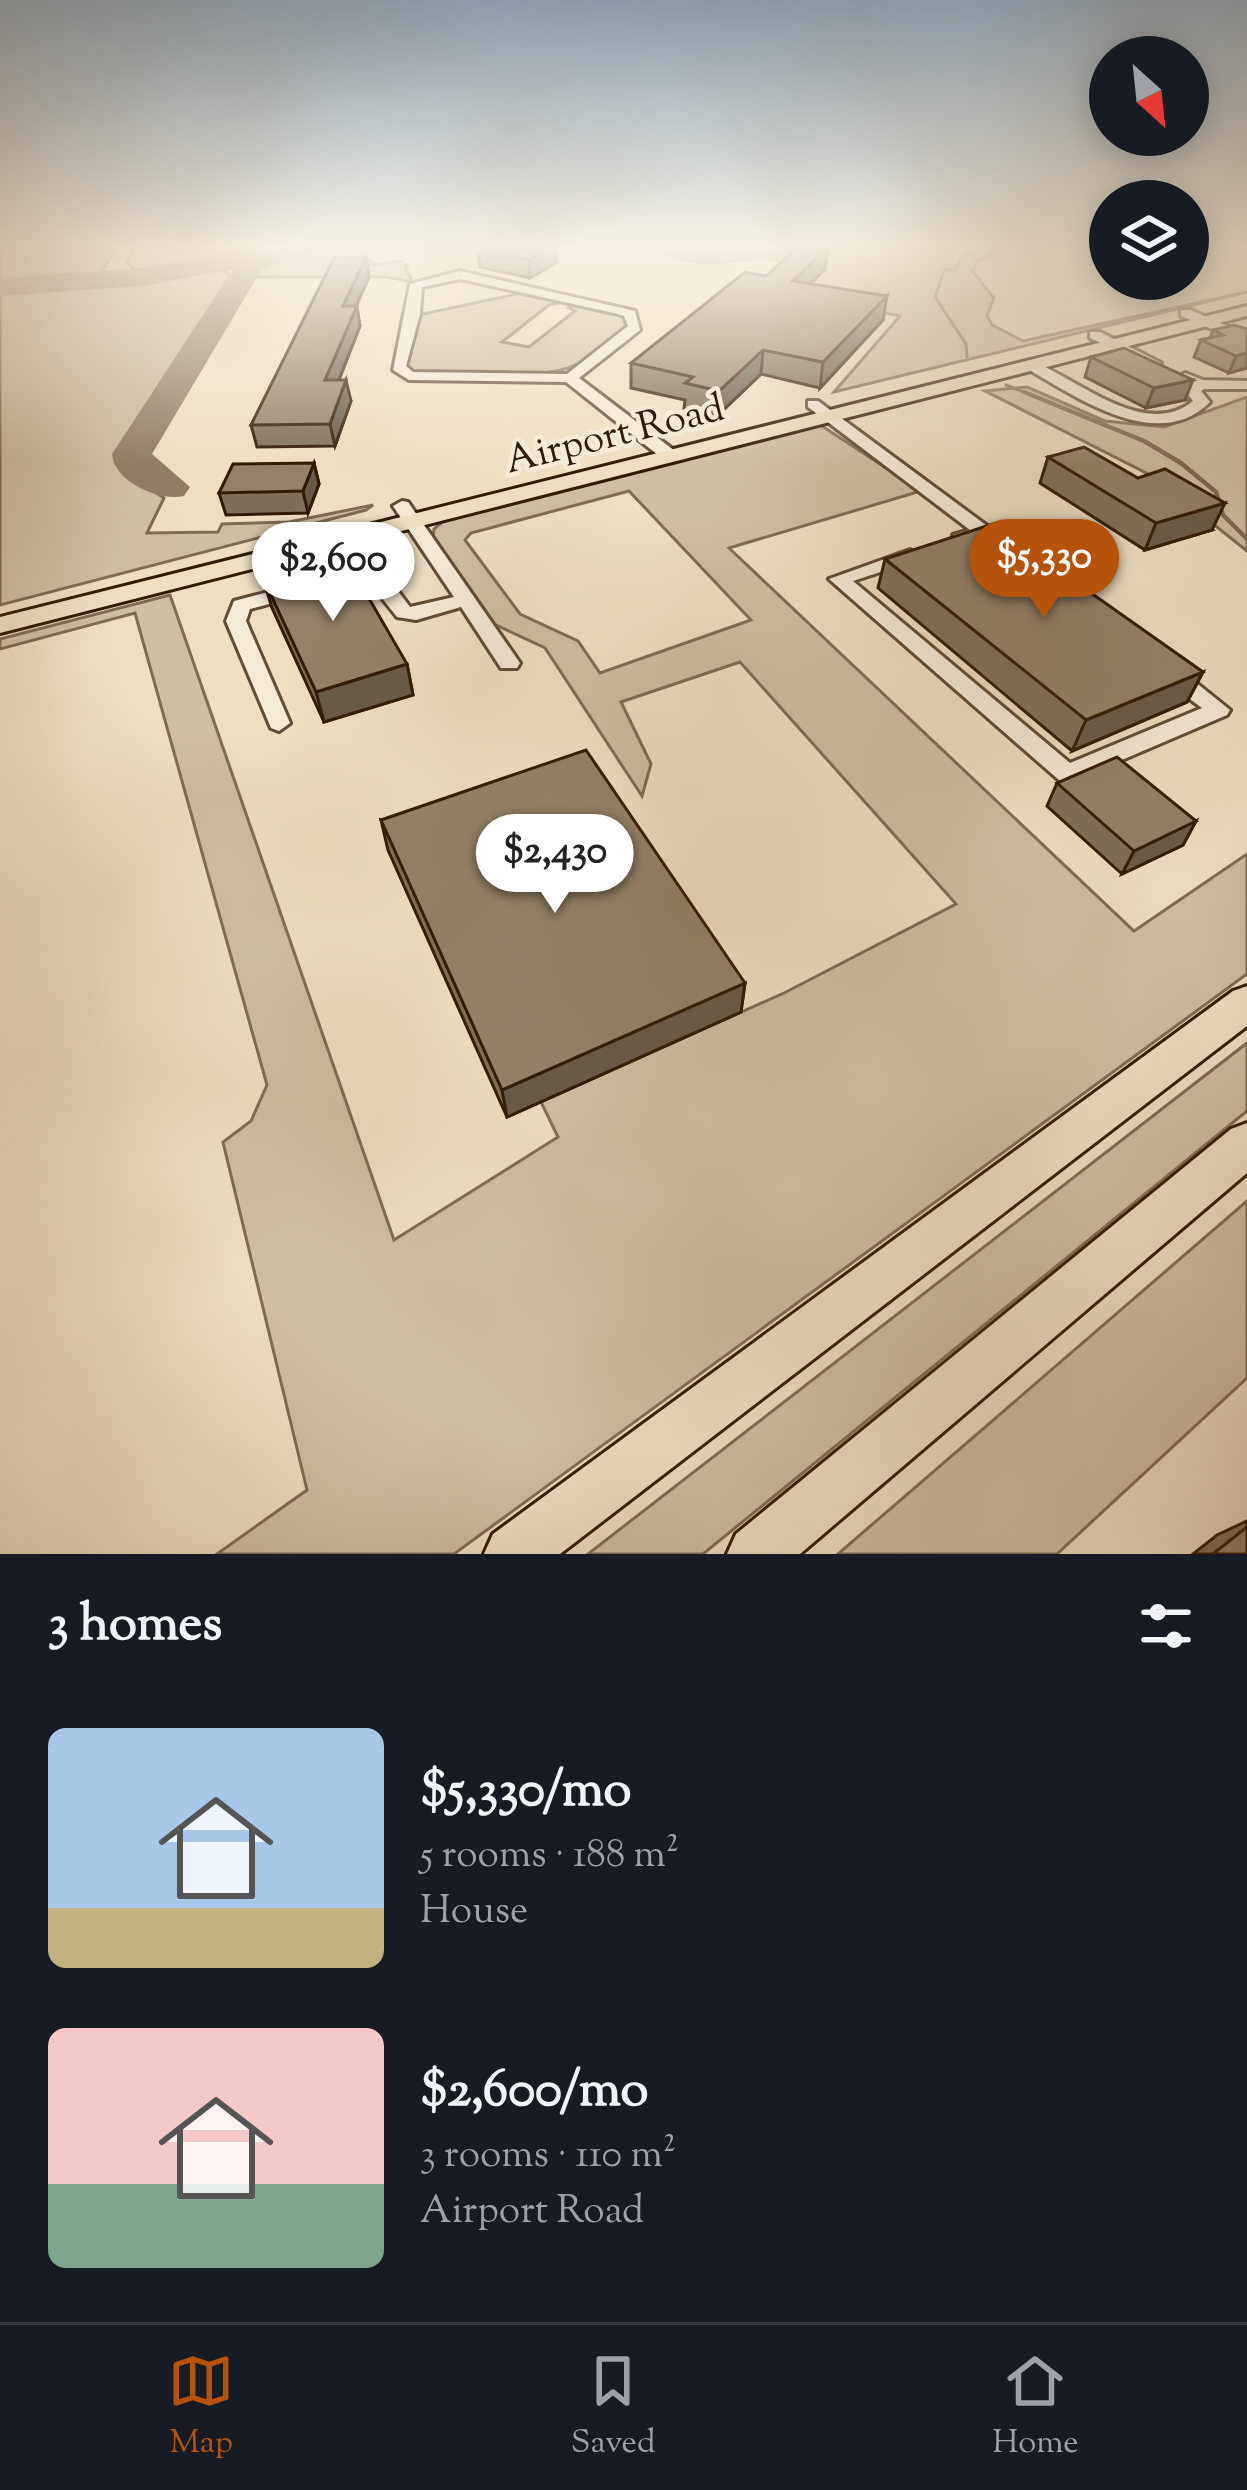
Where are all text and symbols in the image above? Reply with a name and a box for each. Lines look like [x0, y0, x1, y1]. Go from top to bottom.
north arrow [1089, 36, 1209, 156]
map controls [1089, 36, 1209, 300]
button: layers [1089, 180, 1209, 300]
street label: Airport Road [500, 383, 731, 491]
pin: $5,330 [946, 519, 1142, 621]
pin: $2,600 [235, 522, 431, 624]
text: $5,330 [996, 530, 1092, 586]
text: $2,600 [279, 533, 387, 589]
pin: $2,430 [457, 814, 653, 916]
text: $2,430 [503, 825, 607, 881]
text: 3 homes [48, 1590, 222, 1663]
icon: filters [1133, 1593, 1199, 1659]
text: $5,330/mo [420, 1756, 631, 1829]
icon: home [144, 1776, 288, 1920]
text: 5 rooms · 188 m² [420, 1829, 679, 1885]
text: House [420, 1885, 528, 1941]
text: $2,600/mo [420, 2056, 648, 2129]
icon: home [144, 2076, 288, 2220]
text: 3 rooms · 110 m² [420, 2129, 676, 2185]
text: Airport Road [420, 2185, 644, 2241]
tab: Map [168, 2348, 234, 2468]
tab: Saved [571, 2348, 656, 2468]
tab: Home [992, 2348, 1079, 2468]

